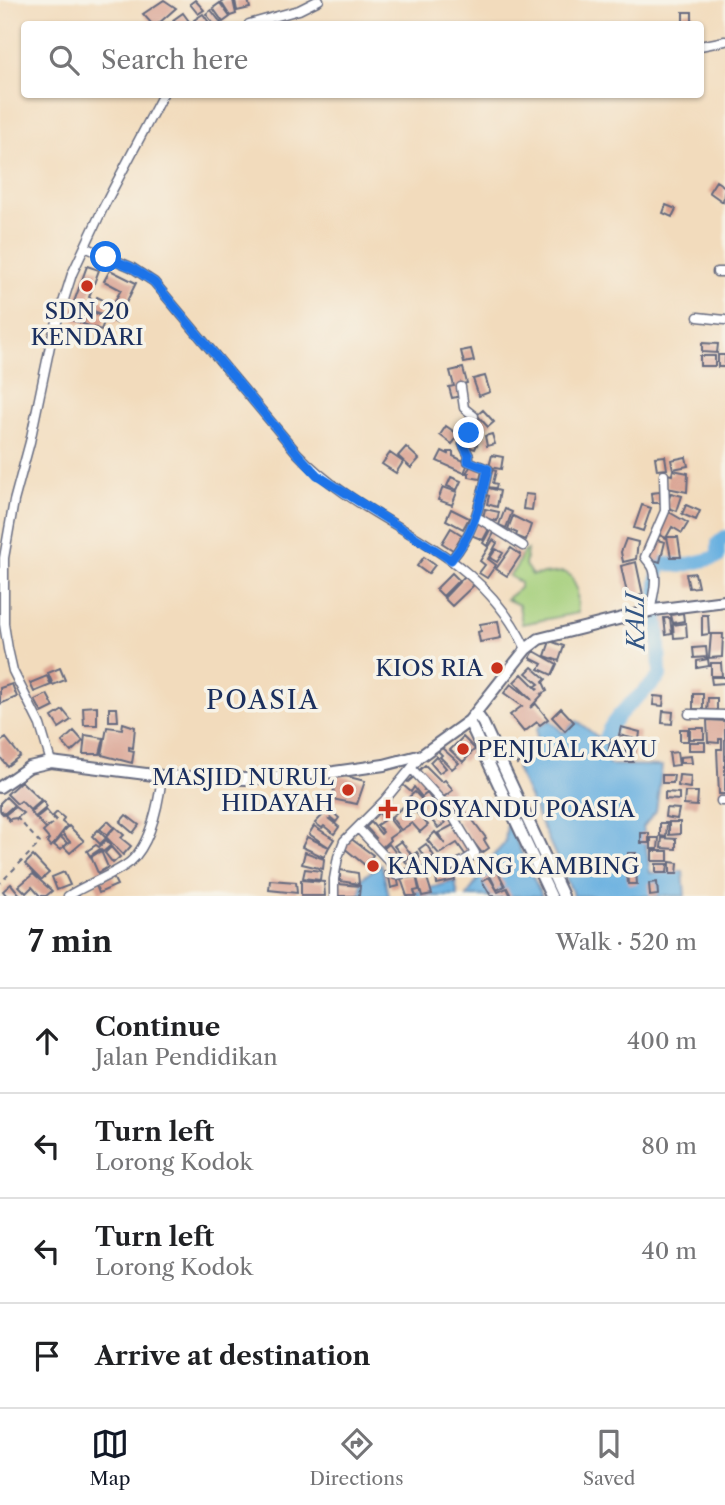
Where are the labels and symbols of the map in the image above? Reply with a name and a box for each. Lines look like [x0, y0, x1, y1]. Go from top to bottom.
route start [90, 241, 121, 272]
marker: SDN 20 KENDARI [79, 278, 95, 294]
place label: SDN 20 KENDARI [30, 297, 144, 351]
route end [453, 417, 484, 448]
water label: KALI [620, 590, 651, 652]
place label: KIOS RIA [375, 654, 484, 682]
marker: KIOS RIA [489, 660, 505, 676]
district label: POASIA [206, 684, 320, 716]
place label: PENJUAL KAYU [477, 735, 657, 763]
marker: PENJUAL KAYU [455, 741, 471, 757]
place label: MASJID NURUL HIDAYAH [152, 763, 334, 817]
marker: MASJID NURUL HIDAYAH [340, 782, 356, 798]
place label: POSYANDU POASIA [404, 795, 636, 823]
marker: POSYANDU POASIA [378, 799, 398, 819]
place label: KANDANG KAMBING [387, 852, 639, 880]
marker: KANDANG KAMBING [365, 858, 381, 874]

